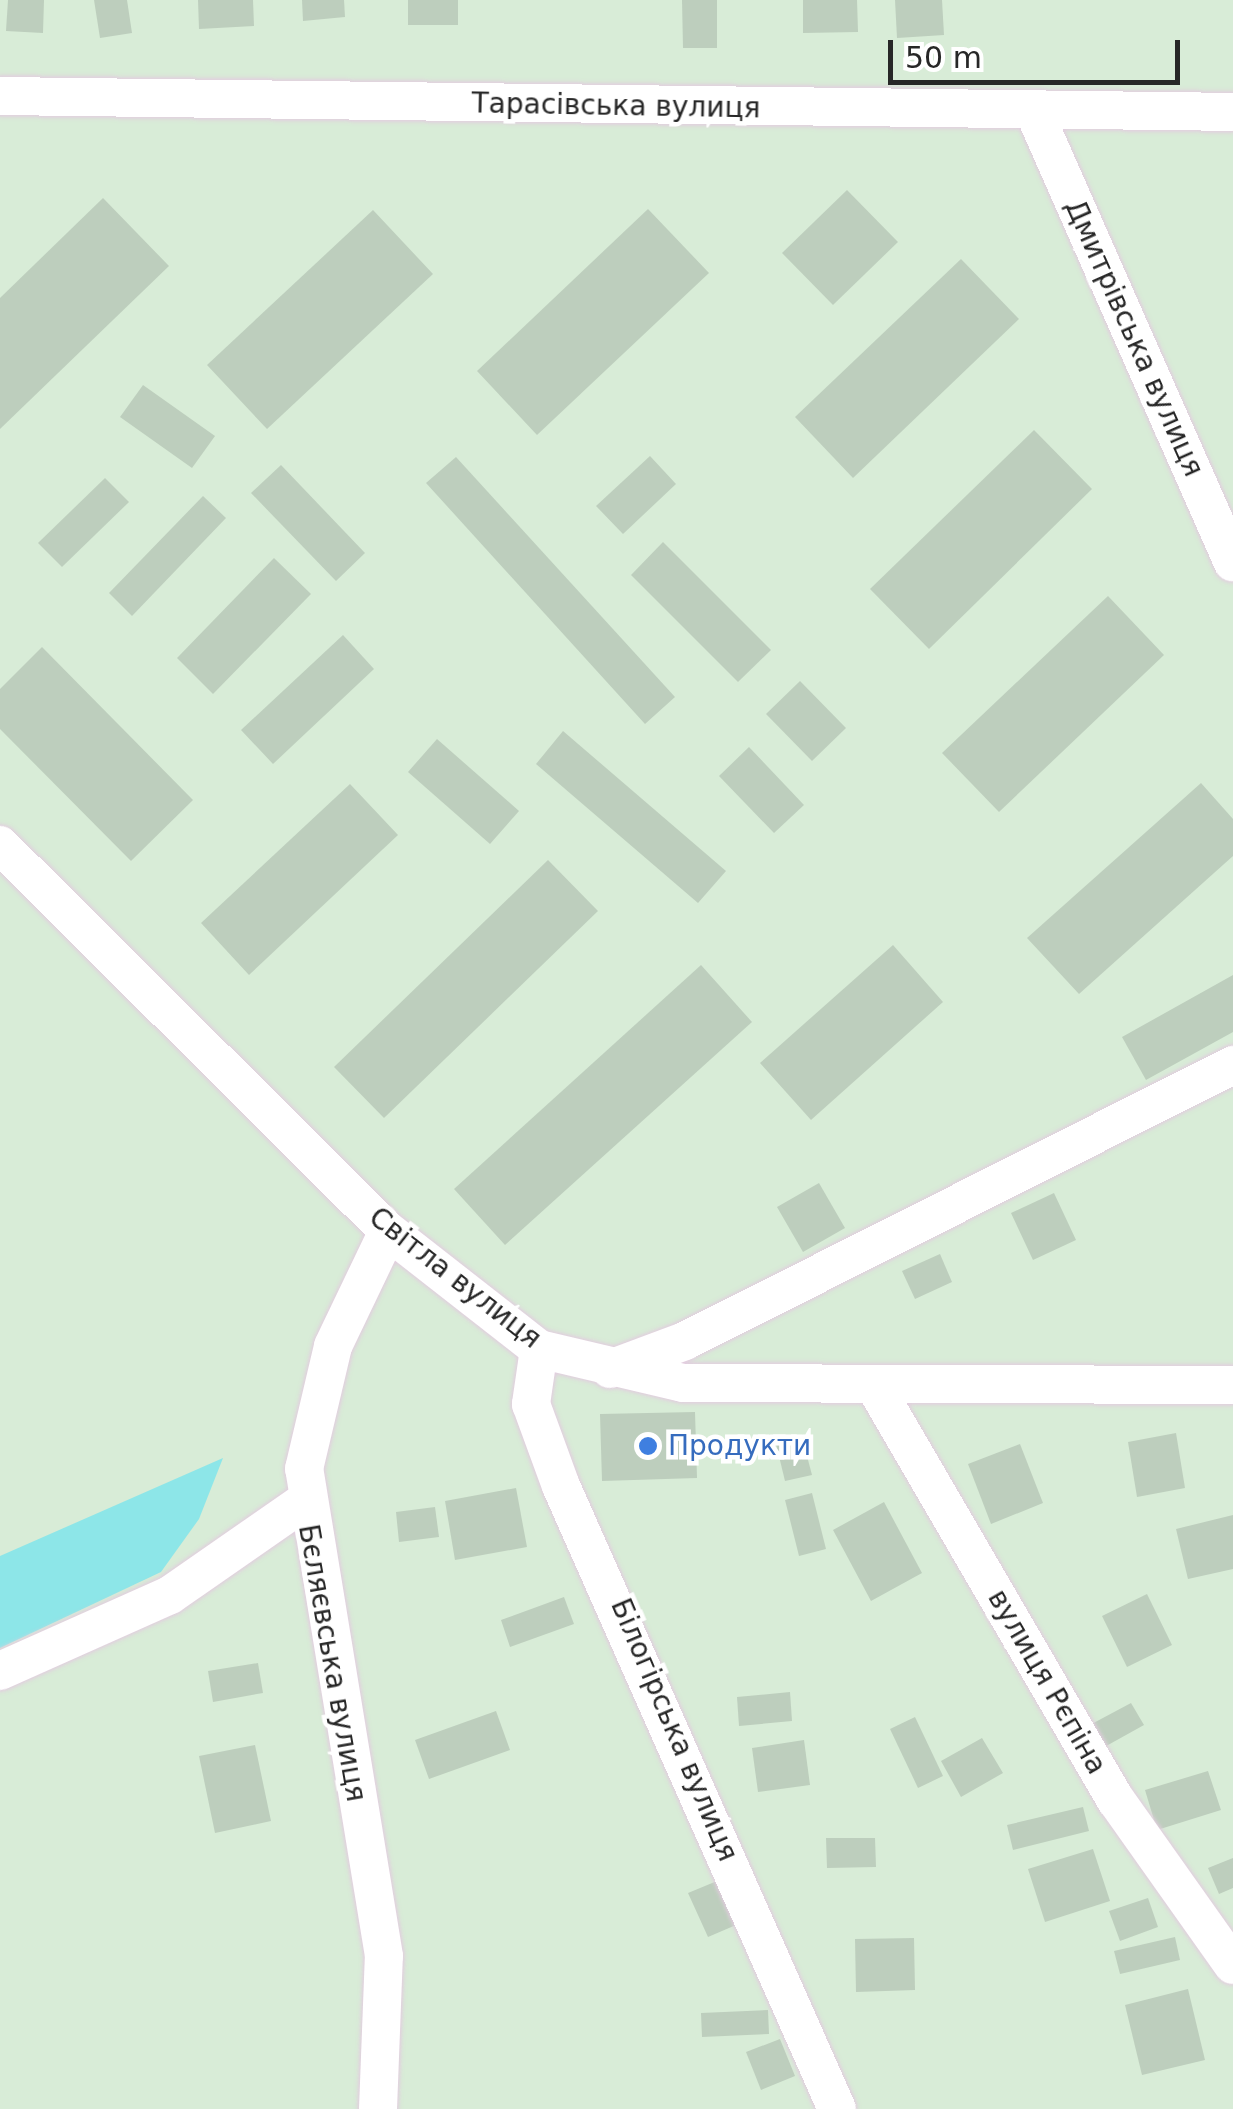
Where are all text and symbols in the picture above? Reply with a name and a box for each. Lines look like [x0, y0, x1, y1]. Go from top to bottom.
scale bar [893, 20, 1186, 82]
text: 50 m [905, 40, 982, 75]
street label: Тарасівська вулиця [471, 87, 761, 125]
street label: Дмитрівська вулиця [1058, 194, 1210, 482]
street label: Світла вулиця [362, 1200, 548, 1356]
place label: Продукти [668, 1429, 811, 1463]
marker: Продукти [637, 1435, 659, 1457]
street label: Бєляєвська вулиця [291, 1522, 373, 1804]
street label: вулиця Рєпіна [981, 1584, 1113, 1780]
street label: Білогірська вулиця [603, 1594, 745, 1866]

